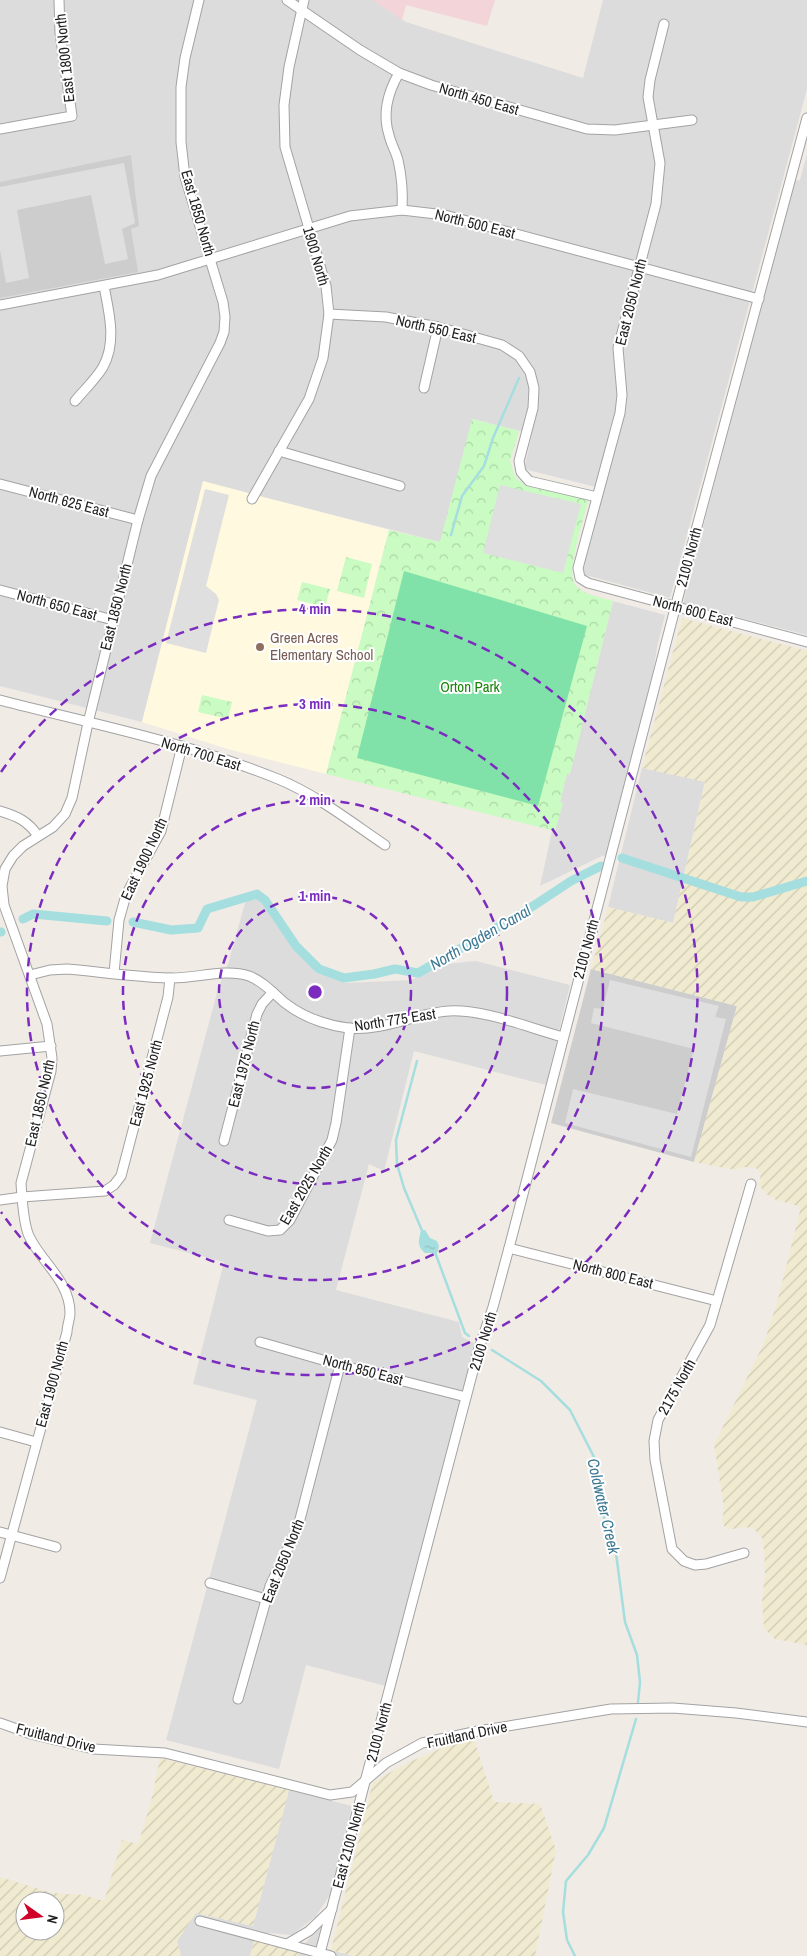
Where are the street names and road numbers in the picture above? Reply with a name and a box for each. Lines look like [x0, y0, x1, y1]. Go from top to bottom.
street label: East 1800 North [49, 13, 80, 103]
street label: North 450 East [437, 77, 522, 120]
street label: East 1850 North [176, 167, 221, 258]
street label: North 500 East [433, 203, 518, 244]
street label: 1900 North [298, 224, 335, 288]
street label: East 2050 North [610, 256, 651, 348]
street label: North 550 East [394, 309, 479, 348]
street label: North 625 East [27, 481, 112, 522]
street label: 2100 North [670, 525, 707, 589]
street label: East 1850 North [95, 561, 136, 653]
street label: North 650 East [15, 584, 100, 625]
street label: North 600 East [651, 590, 736, 631]
street label: North 700 East [159, 731, 244, 776]
street label: East 1900 North [115, 814, 172, 904]
street label: 2100 North [567, 917, 604, 981]
street label: North 775 East [353, 1003, 438, 1036]
street label: East 1975 North [223, 1018, 264, 1110]
street label: East 1925 North [124, 1037, 167, 1129]
street label: East 1850 North [19, 1057, 60, 1149]
street label: East 2025 North [274, 1141, 337, 1228]
street label: North 800 East [571, 1253, 656, 1294]
street label: 2100 North [464, 1309, 501, 1373]
street label: East 1900 North [30, 1338, 73, 1430]
street label: North 850 East [321, 1349, 406, 1390]
street label: 2175 North [653, 1355, 700, 1418]
street label: East 2050 North [256, 1516, 309, 1606]
street label: 2100 North [360, 1700, 397, 1764]
street label: Fruitland Drive [425, 1716, 509, 1753]
street label: Fruitland Drive [14, 1717, 98, 1758]
street label: East 2100 North [327, 1799, 370, 1891]

